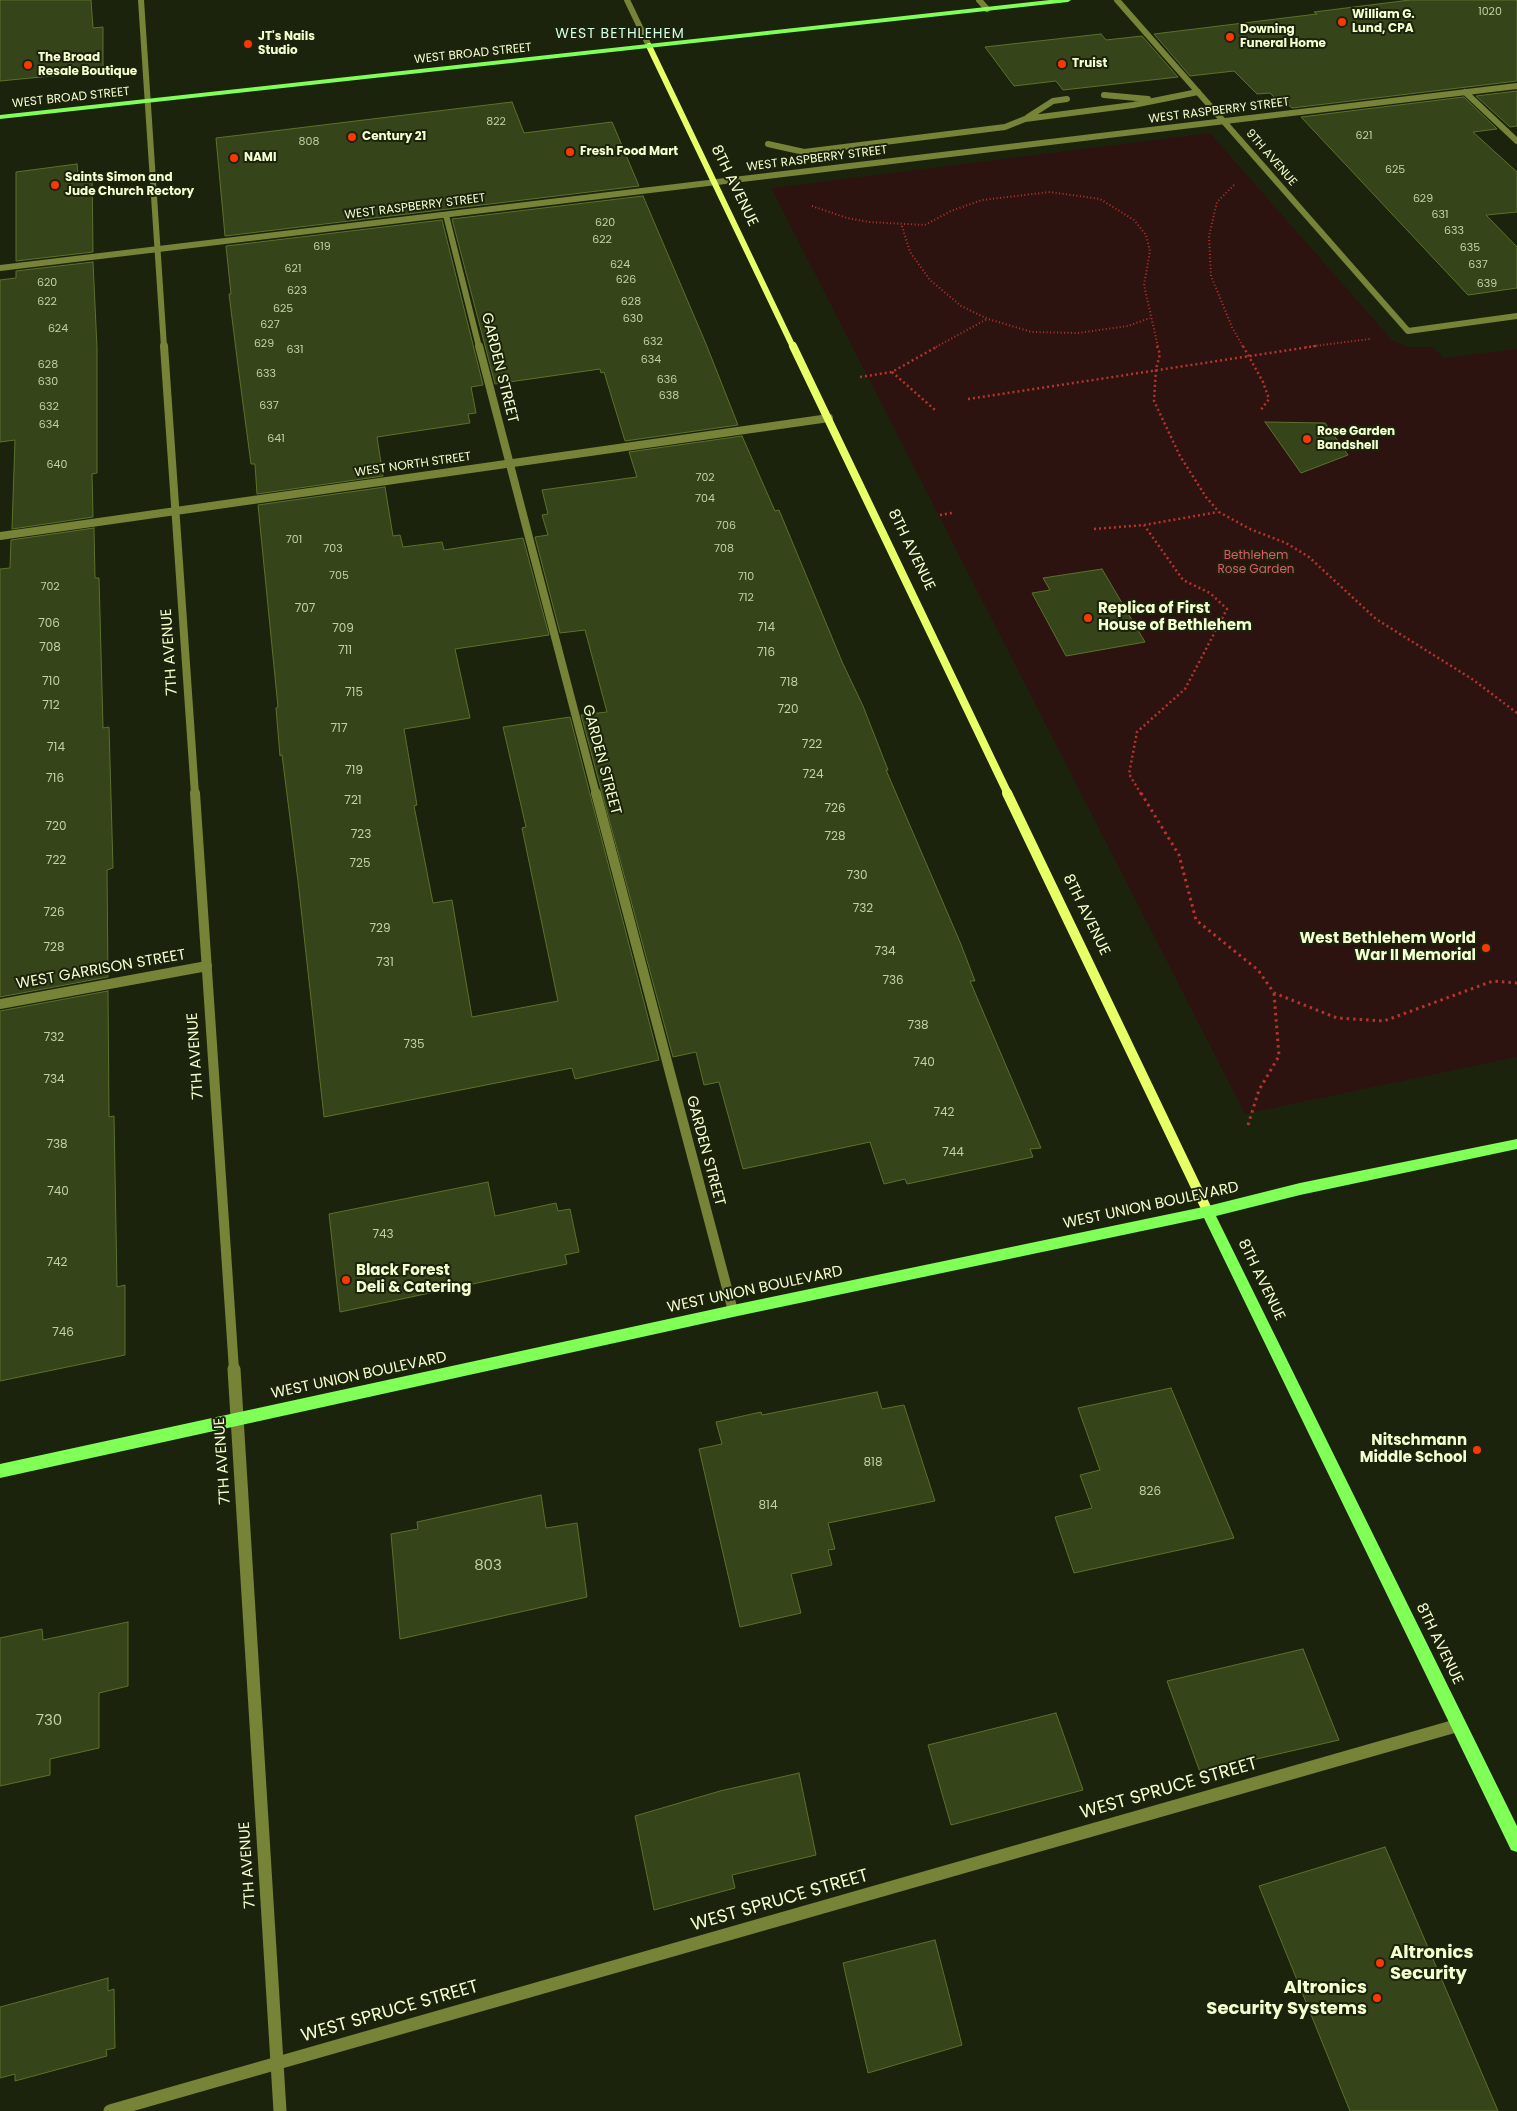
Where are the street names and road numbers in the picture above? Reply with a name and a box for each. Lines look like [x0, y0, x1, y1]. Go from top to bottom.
street label: WEST BROAD STREET [414, 41, 532, 67]
street label: WEST BROAD STREET [12, 85, 130, 111]
street label: WEST RASPBERRY STREET [1148, 95, 1290, 127]
street label: 9TH AVENUE [1242, 127, 1300, 189]
street label: 8TH AVENUE [707, 142, 761, 230]
street label: WEST RASPBERRY STREET [746, 143, 888, 175]
street label: WEST RASPBERRY STREET [344, 191, 486, 223]
street label: GARDEN STREET [477, 311, 521, 425]
street label: WEST NORTH STREET [354, 450, 472, 480]
street label: 8TH AVENUE [884, 506, 938, 594]
street label: 7TH AVENUE [158, 608, 182, 696]
street label: GARDEN STREET [578, 703, 624, 817]
street label: 8TH AVENUE [1059, 871, 1113, 959]
street label: WEST GARRISON STREET [15, 946, 187, 994]
street label: 7TH AVENUE [184, 1012, 208, 1100]
street label: GARDEN STREET [682, 1094, 728, 1208]
street label: WEST UNION BOULEVARD [1061, 1179, 1241, 1233]
street label: 8TH AVENUE [1234, 1236, 1288, 1324]
street label: WEST UNION BOULEVARD [665, 1263, 845, 1317]
street label: WEST UNION BOULEVARD [269, 1349, 449, 1403]
street label: 7TH AVENUE [211, 1417, 235, 1505]
street label: 8TH AVENUE [1412, 1600, 1466, 1688]
street label: WEST SPRUCE STREET [1078, 1753, 1260, 1825]
street label: 7TH AVENUE [236, 1821, 260, 1909]
street label: WEST SPRUCE STREET [689, 1865, 871, 1937]
street label: WEST SPRUCE STREET [299, 1976, 481, 2048]

